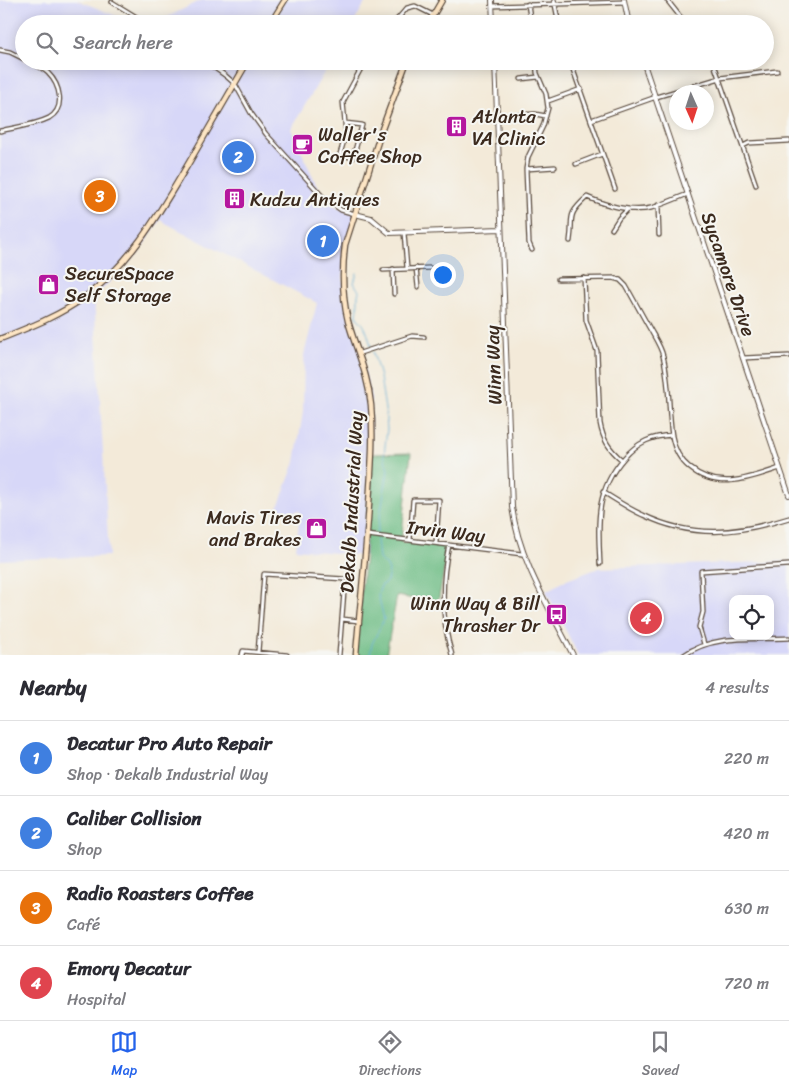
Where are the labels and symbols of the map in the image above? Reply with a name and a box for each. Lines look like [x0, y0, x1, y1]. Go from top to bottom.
north arrow [669, 85, 714, 130]
place label: Atlanta VA Clinic [471, 100, 546, 155]
building icon: Atlanta VA Clinic [444, 115, 468, 139]
place label: Waller's Coffee Shop [318, 118, 422, 173]
cafe icon: Waller's Coffee Shop [290, 133, 314, 157]
pin: 2 [222, 138, 254, 176]
pin: 3 [84, 177, 116, 215]
place label: Kudzu Antiques [250, 183, 379, 216]
building icon: Kudzu Antiques [222, 187, 246, 211]
street label: Sycamore Drive [692, 207, 765, 341]
pin: 1 [307, 222, 339, 260]
place label: SecureSpace Self Storage [65, 257, 174, 312]
your location [430, 262, 456, 288]
shop icon: SecureSpace Self Storage [37, 272, 61, 296]
street label: Winn Way [476, 324, 511, 405]
street label: Dekalb Industrial Way [330, 410, 373, 594]
place label: Mavis Tires and Brakes [207, 501, 301, 556]
street label: Irvin Way [404, 510, 487, 553]
shop icon: Mavis Tires and Brakes [305, 516, 329, 540]
place label: Winn Way & Bill Thrasher Dr [410, 587, 541, 642]
pin: 4 [630, 599, 662, 637]
bus stop icon: Winn Way & Bill Thrasher Dr [544, 602, 568, 626]

